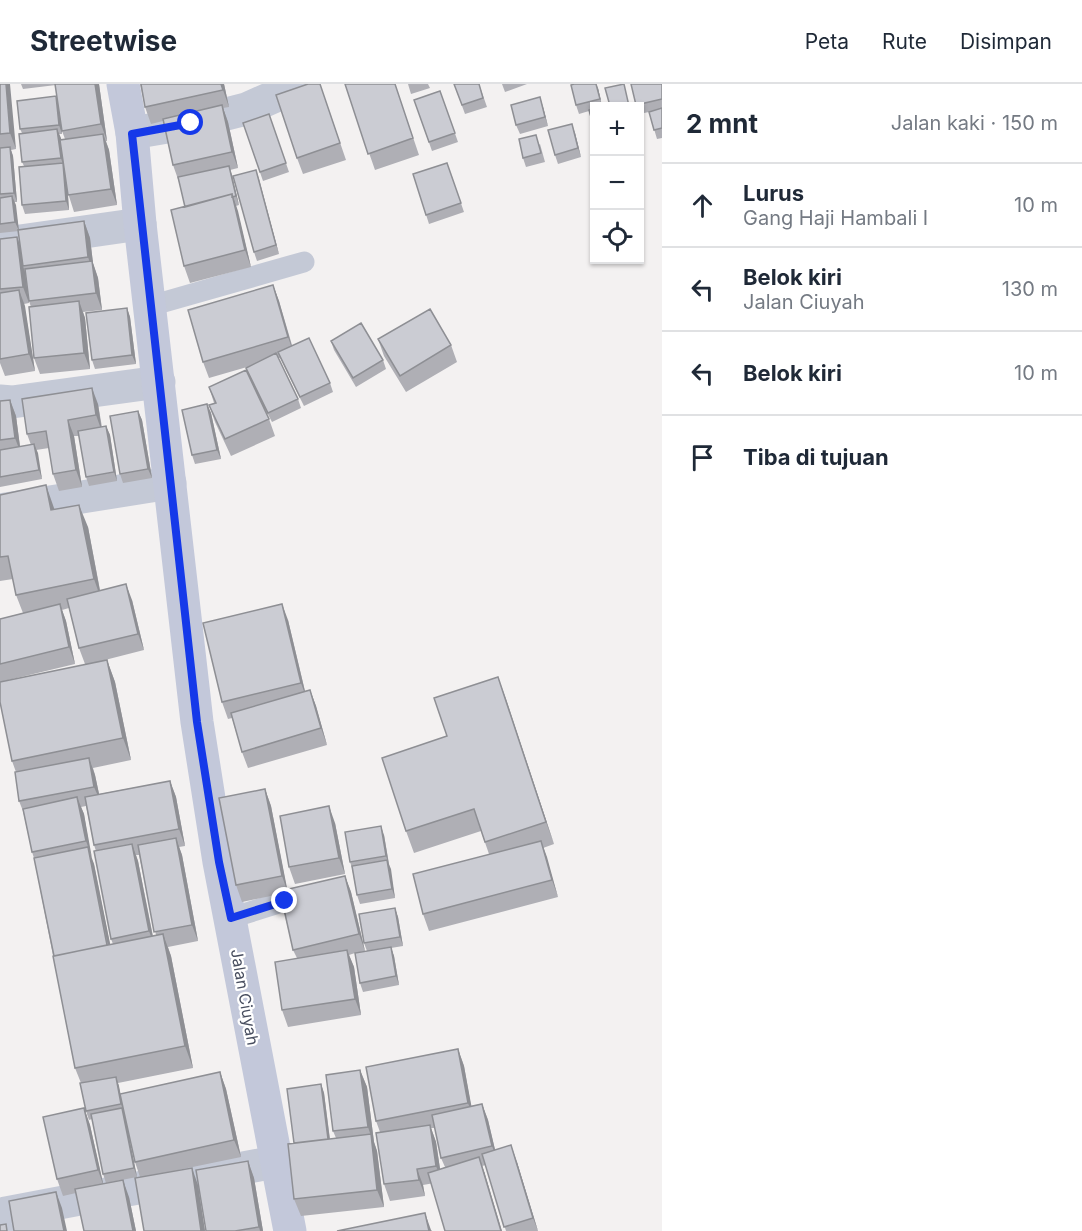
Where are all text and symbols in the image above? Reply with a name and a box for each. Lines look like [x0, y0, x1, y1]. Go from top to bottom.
text: Streetwise [30, 24, 177, 58]
text: Peta [805, 29, 849, 54]
text: Rute [882, 29, 927, 54]
text: Disimpan [960, 29, 1052, 54]
map controls [590, 102, 644, 264]
button: + [590, 102, 644, 156]
text: 2 mnt [686, 108, 758, 139]
route start [177, 109, 203, 135]
text: Jalan kaki · 150 m [891, 111, 1058, 135]
button: − [590, 156, 644, 210]
text: Lurus [743, 180, 804, 206]
icon: ahead [686, 189, 719, 222]
text: 10 m [1014, 193, 1058, 217]
text: Gang Haji Hambali I [743, 206, 928, 230]
button: locate [590, 210, 644, 264]
text: Belok kiri [743, 264, 842, 290]
icon: left [686, 273, 719, 306]
text: 130 m [1002, 277, 1058, 301]
text: Jalan Ciuyah [743, 290, 865, 314]
icon: left [686, 357, 719, 390]
text: Belok kiri [743, 360, 842, 386]
text: 10 m [1014, 361, 1058, 385]
icon: arrive [686, 441, 719, 474]
text: Tiba di tujuan [743, 444, 889, 470]
route end [271, 887, 297, 913]
street label: Jalan Ciuyah [227, 947, 263, 1047]

